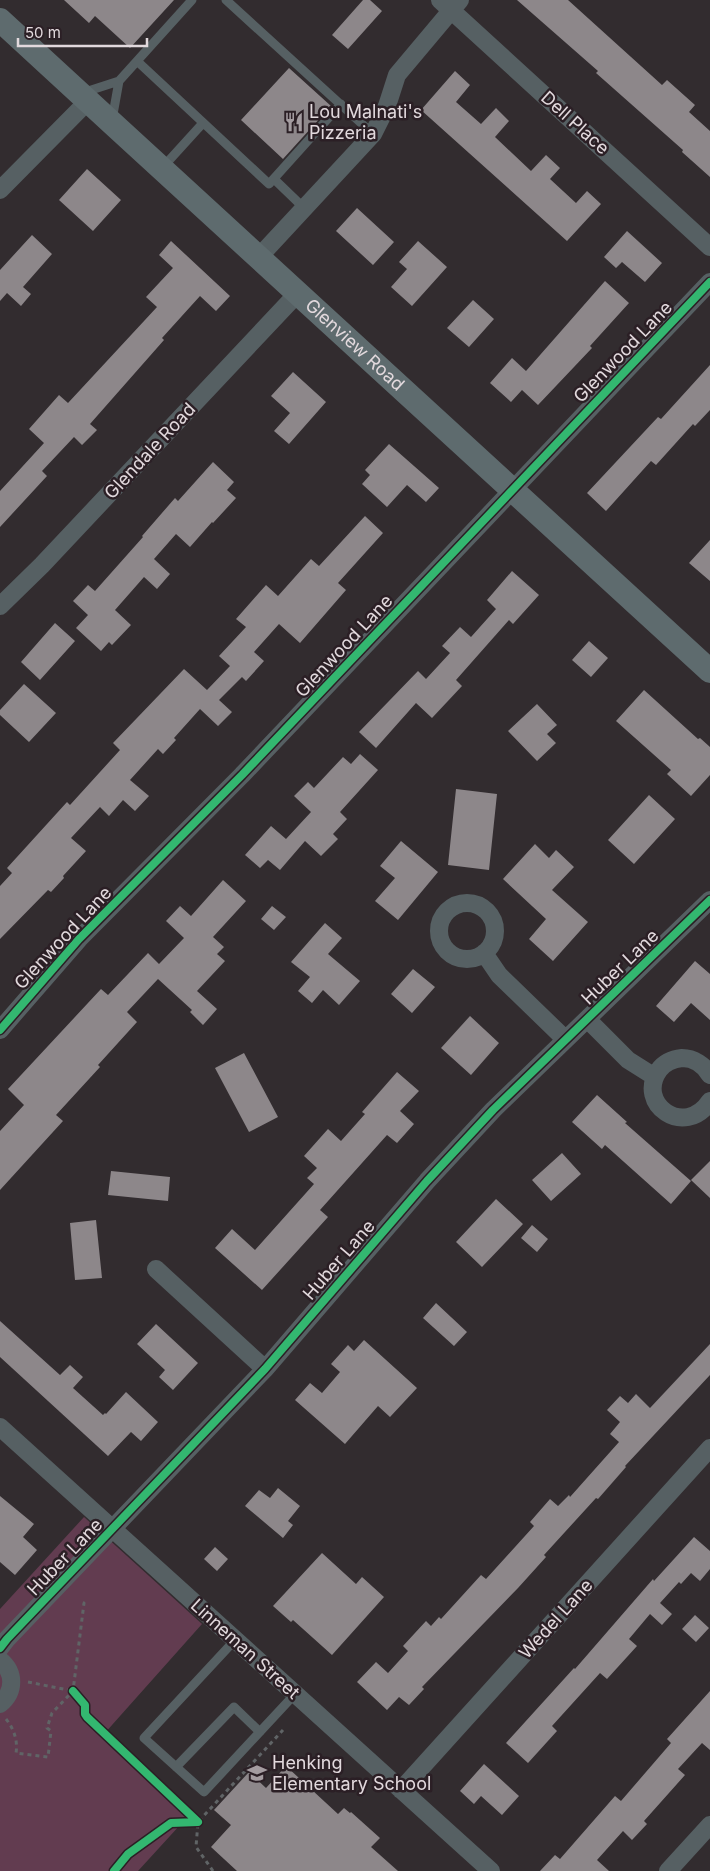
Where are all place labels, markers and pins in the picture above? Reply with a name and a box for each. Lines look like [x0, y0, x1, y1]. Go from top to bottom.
place label: Lou Malnati's Pizzeria [309, 101, 422, 143]
restaurant icon: Lou Malnati's Pizzeria [283, 111, 305, 133]
place label: Henking Elementary School [272, 1752, 431, 1794]
school or university icon: Henking Elementary School [246, 1762, 268, 1784]

